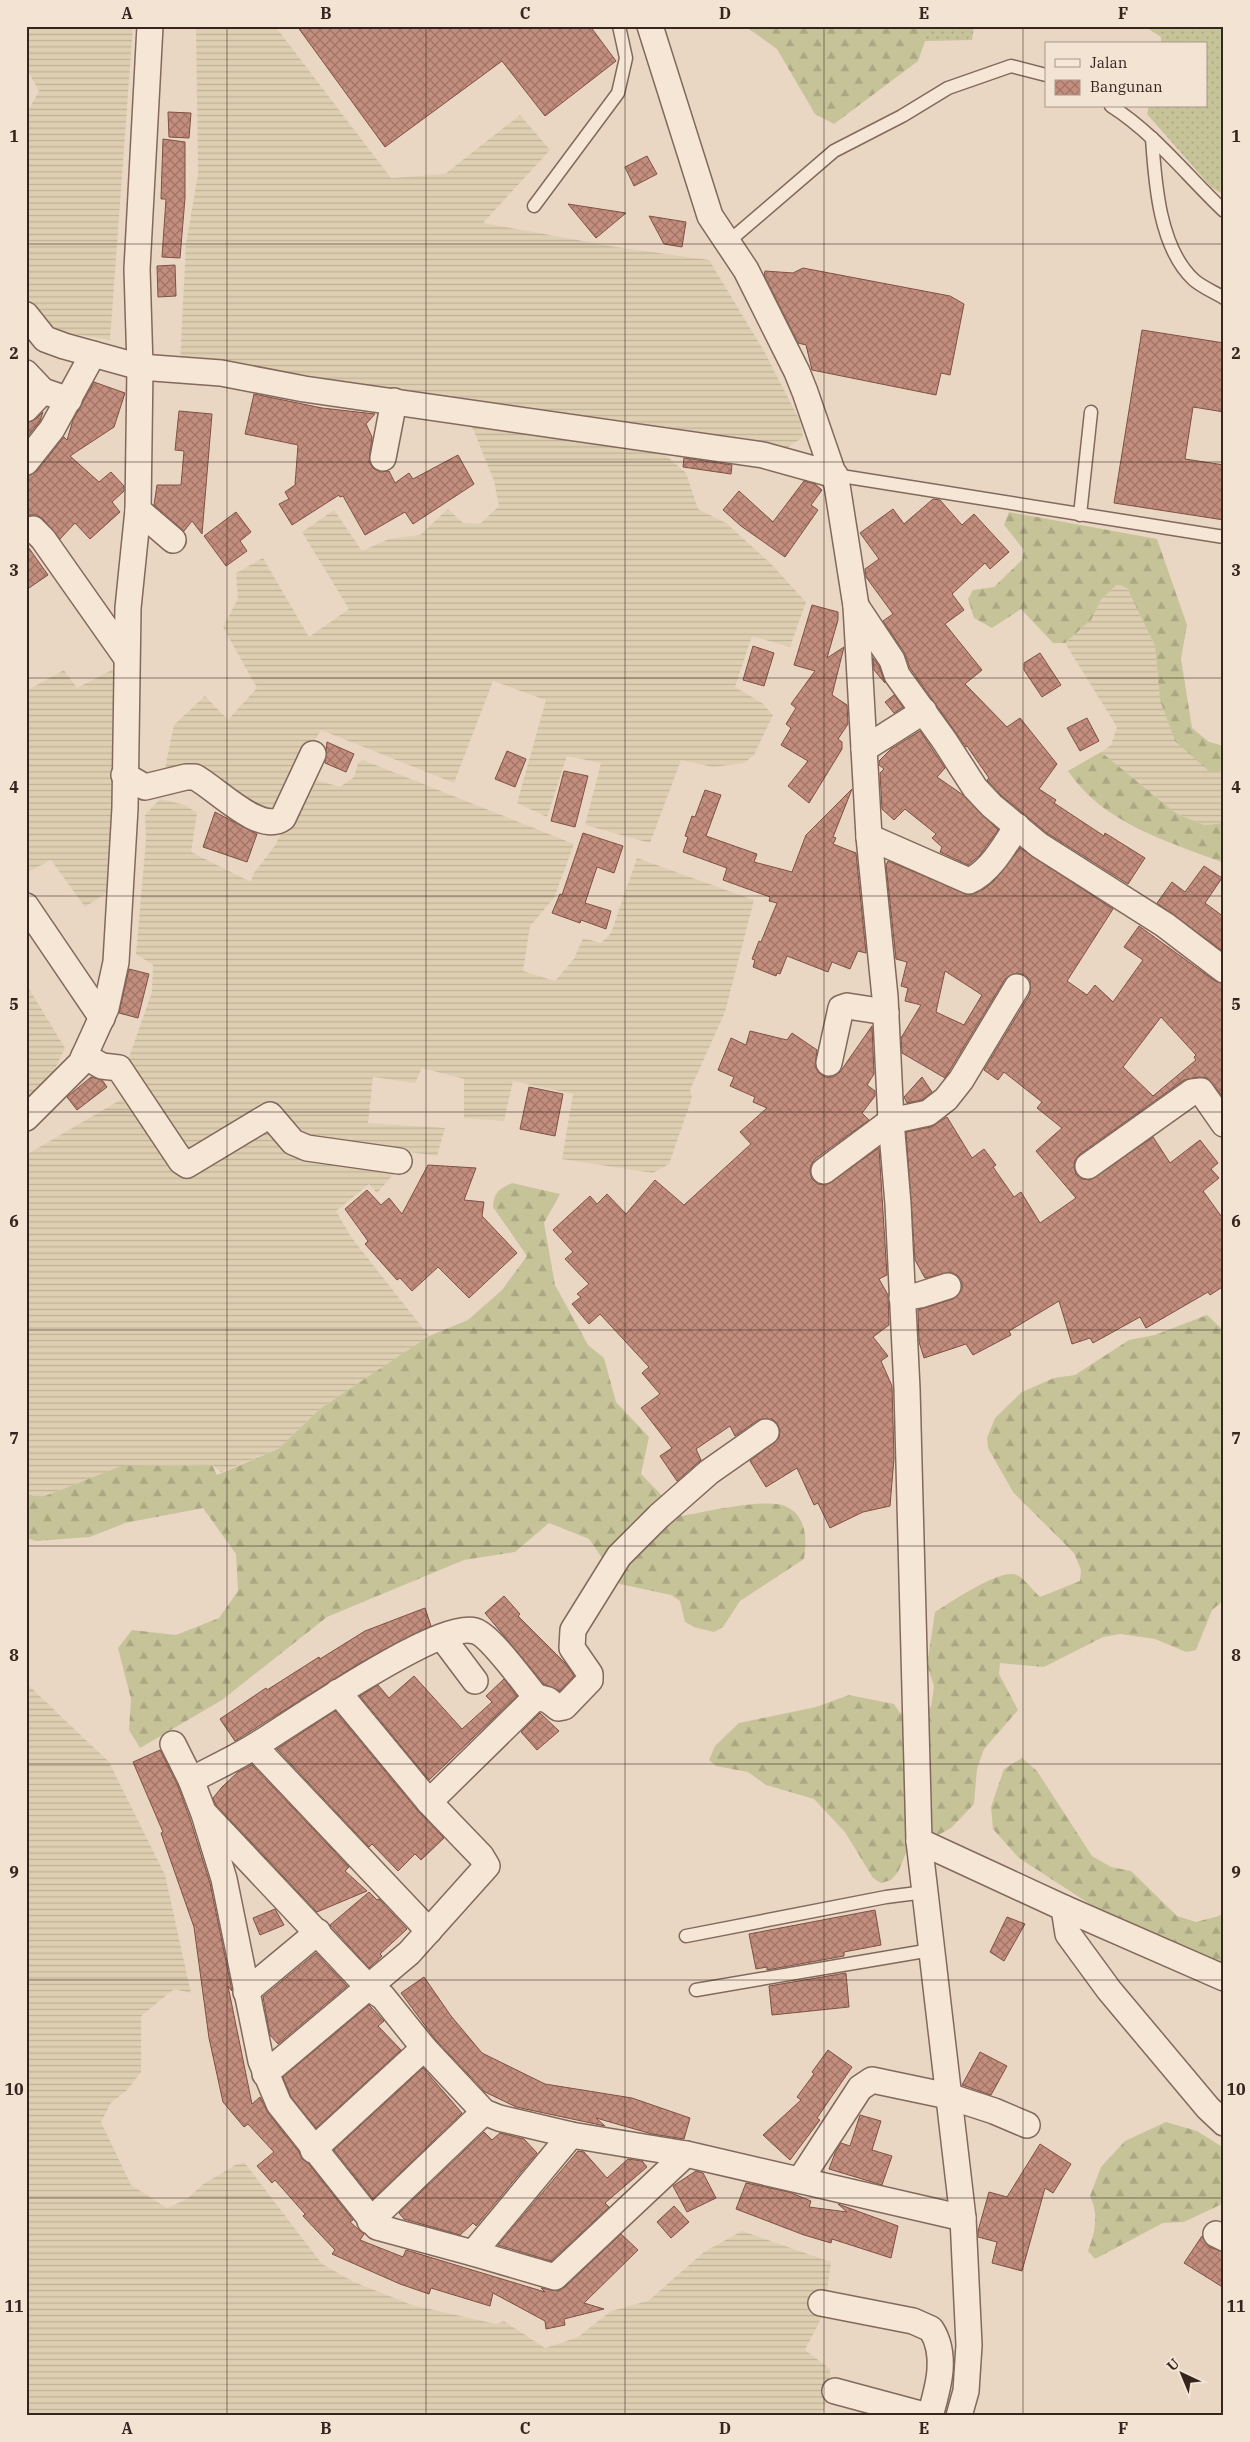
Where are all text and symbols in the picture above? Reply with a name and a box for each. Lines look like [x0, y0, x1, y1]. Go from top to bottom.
text: A [121, 3, 133, 23]
text: B [320, 3, 332, 23]
text: C [520, 3, 530, 23]
text: D [719, 3, 731, 23]
text: E [919, 3, 929, 23]
text: F [1118, 3, 1128, 23]
legend [1045, 42, 1208, 108]
text: Jalan [1090, 53, 1128, 72]
text: Bangunan [1090, 77, 1163, 96]
text: 1 [9, 126, 19, 146]
text: 1 [1231, 126, 1241, 146]
text: 2 [9, 343, 19, 363]
text: 2 [1231, 343, 1241, 363]
text: 3 [9, 560, 19, 580]
text: 3 [1231, 560, 1241, 580]
text: 4 [9, 777, 19, 797]
text: 4 [1231, 777, 1241, 797]
text: 5 [9, 994, 19, 1014]
text: 5 [1231, 994, 1241, 1014]
text: 6 [9, 1211, 19, 1231]
text: 6 [1231, 1211, 1241, 1231]
text: 7 [9, 1428, 19, 1448]
text: 7 [1231, 1428, 1241, 1448]
text: 8 [9, 1645, 19, 1665]
text: 8 [1231, 1645, 1241, 1665]
text: 9 [9, 1862, 19, 1882]
text: 9 [1231, 1862, 1241, 1882]
text: 10 [4, 2079, 24, 2099]
text: 10 [1226, 2079, 1246, 2099]
text: 11 [4, 2296, 24, 2316]
text: 11 [1226, 2296, 1246, 2316]
north arrow [1158, 2350, 1208, 2400]
text: U [1163, 2354, 1183, 2375]
text: A [121, 2418, 133, 2438]
text: B [320, 2418, 332, 2438]
text: C [520, 2418, 530, 2438]
text: D [719, 2418, 731, 2438]
text: E [919, 2418, 929, 2438]
text: F [1118, 2418, 1128, 2438]

